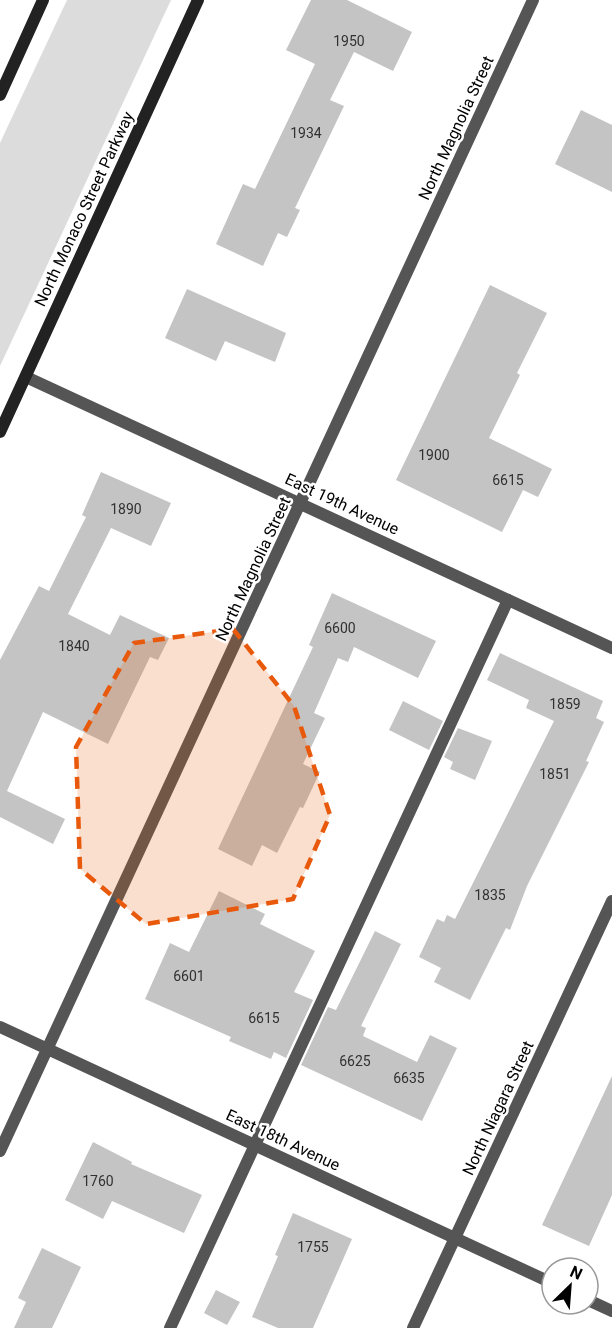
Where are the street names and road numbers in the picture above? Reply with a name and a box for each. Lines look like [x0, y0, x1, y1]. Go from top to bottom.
street label: North Magnolia Street [414, 53, 498, 203]
street label: North Monaco Street Parkway [30, 108, 138, 310]
street label: East 19th Avenue [282, 469, 402, 539]
street label: North Magnolia Street [211, 494, 295, 644]
street label: North Niagara Street [459, 1038, 537, 1178]
street label: East 18th Avenue [223, 1105, 343, 1175]

